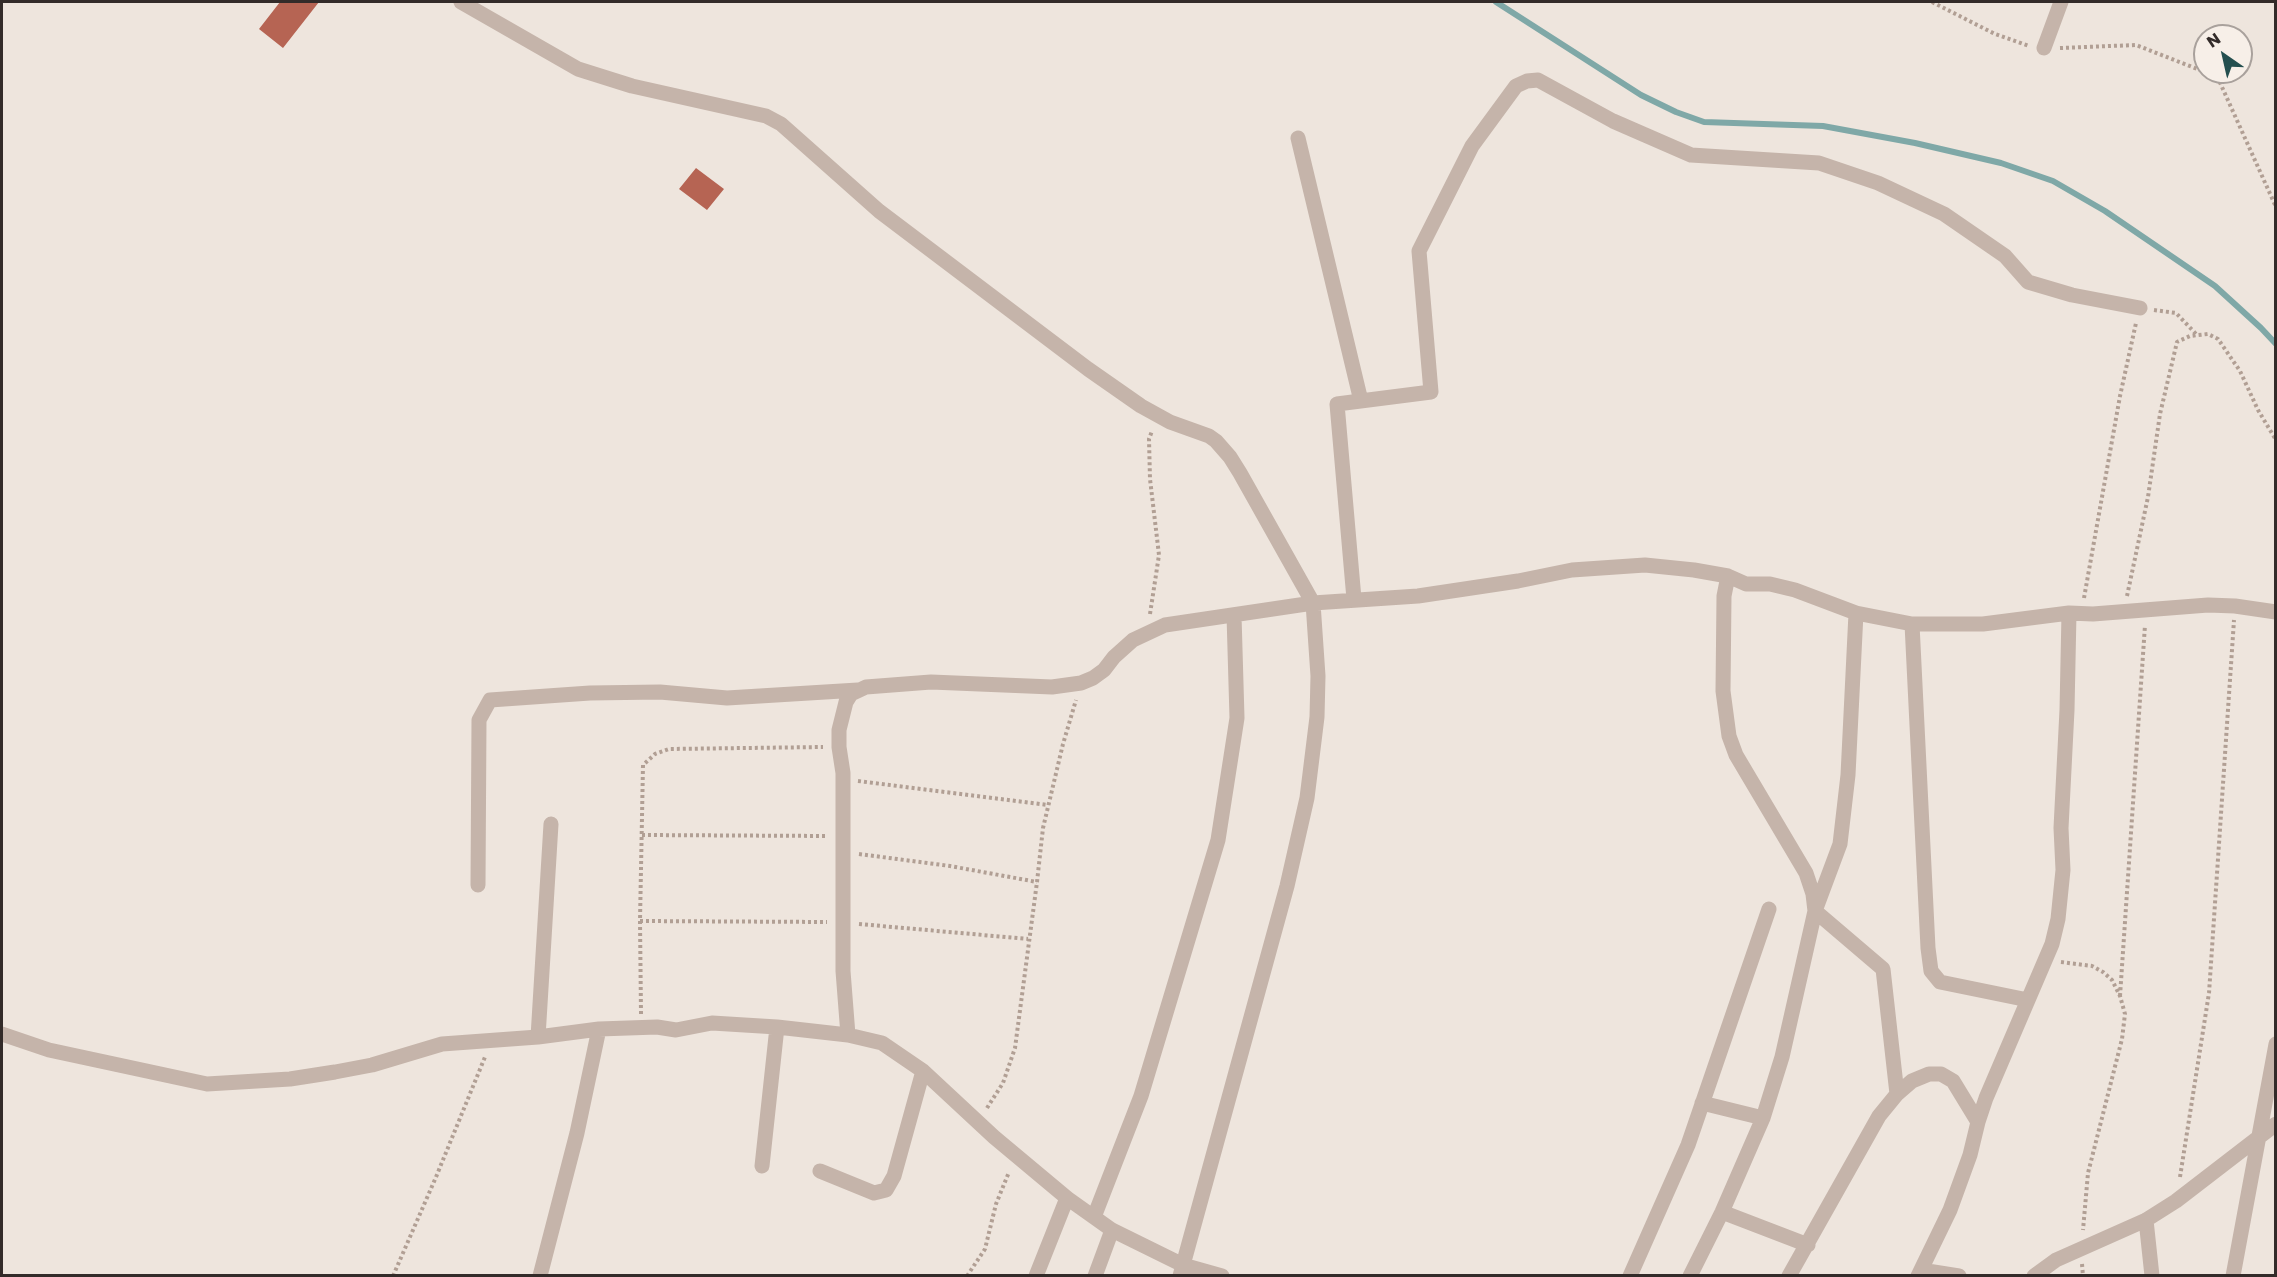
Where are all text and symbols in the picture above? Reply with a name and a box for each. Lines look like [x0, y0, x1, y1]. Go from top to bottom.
north arrow [2193, 24, 2253, 84]
text: N [2202, 27, 2225, 53]

